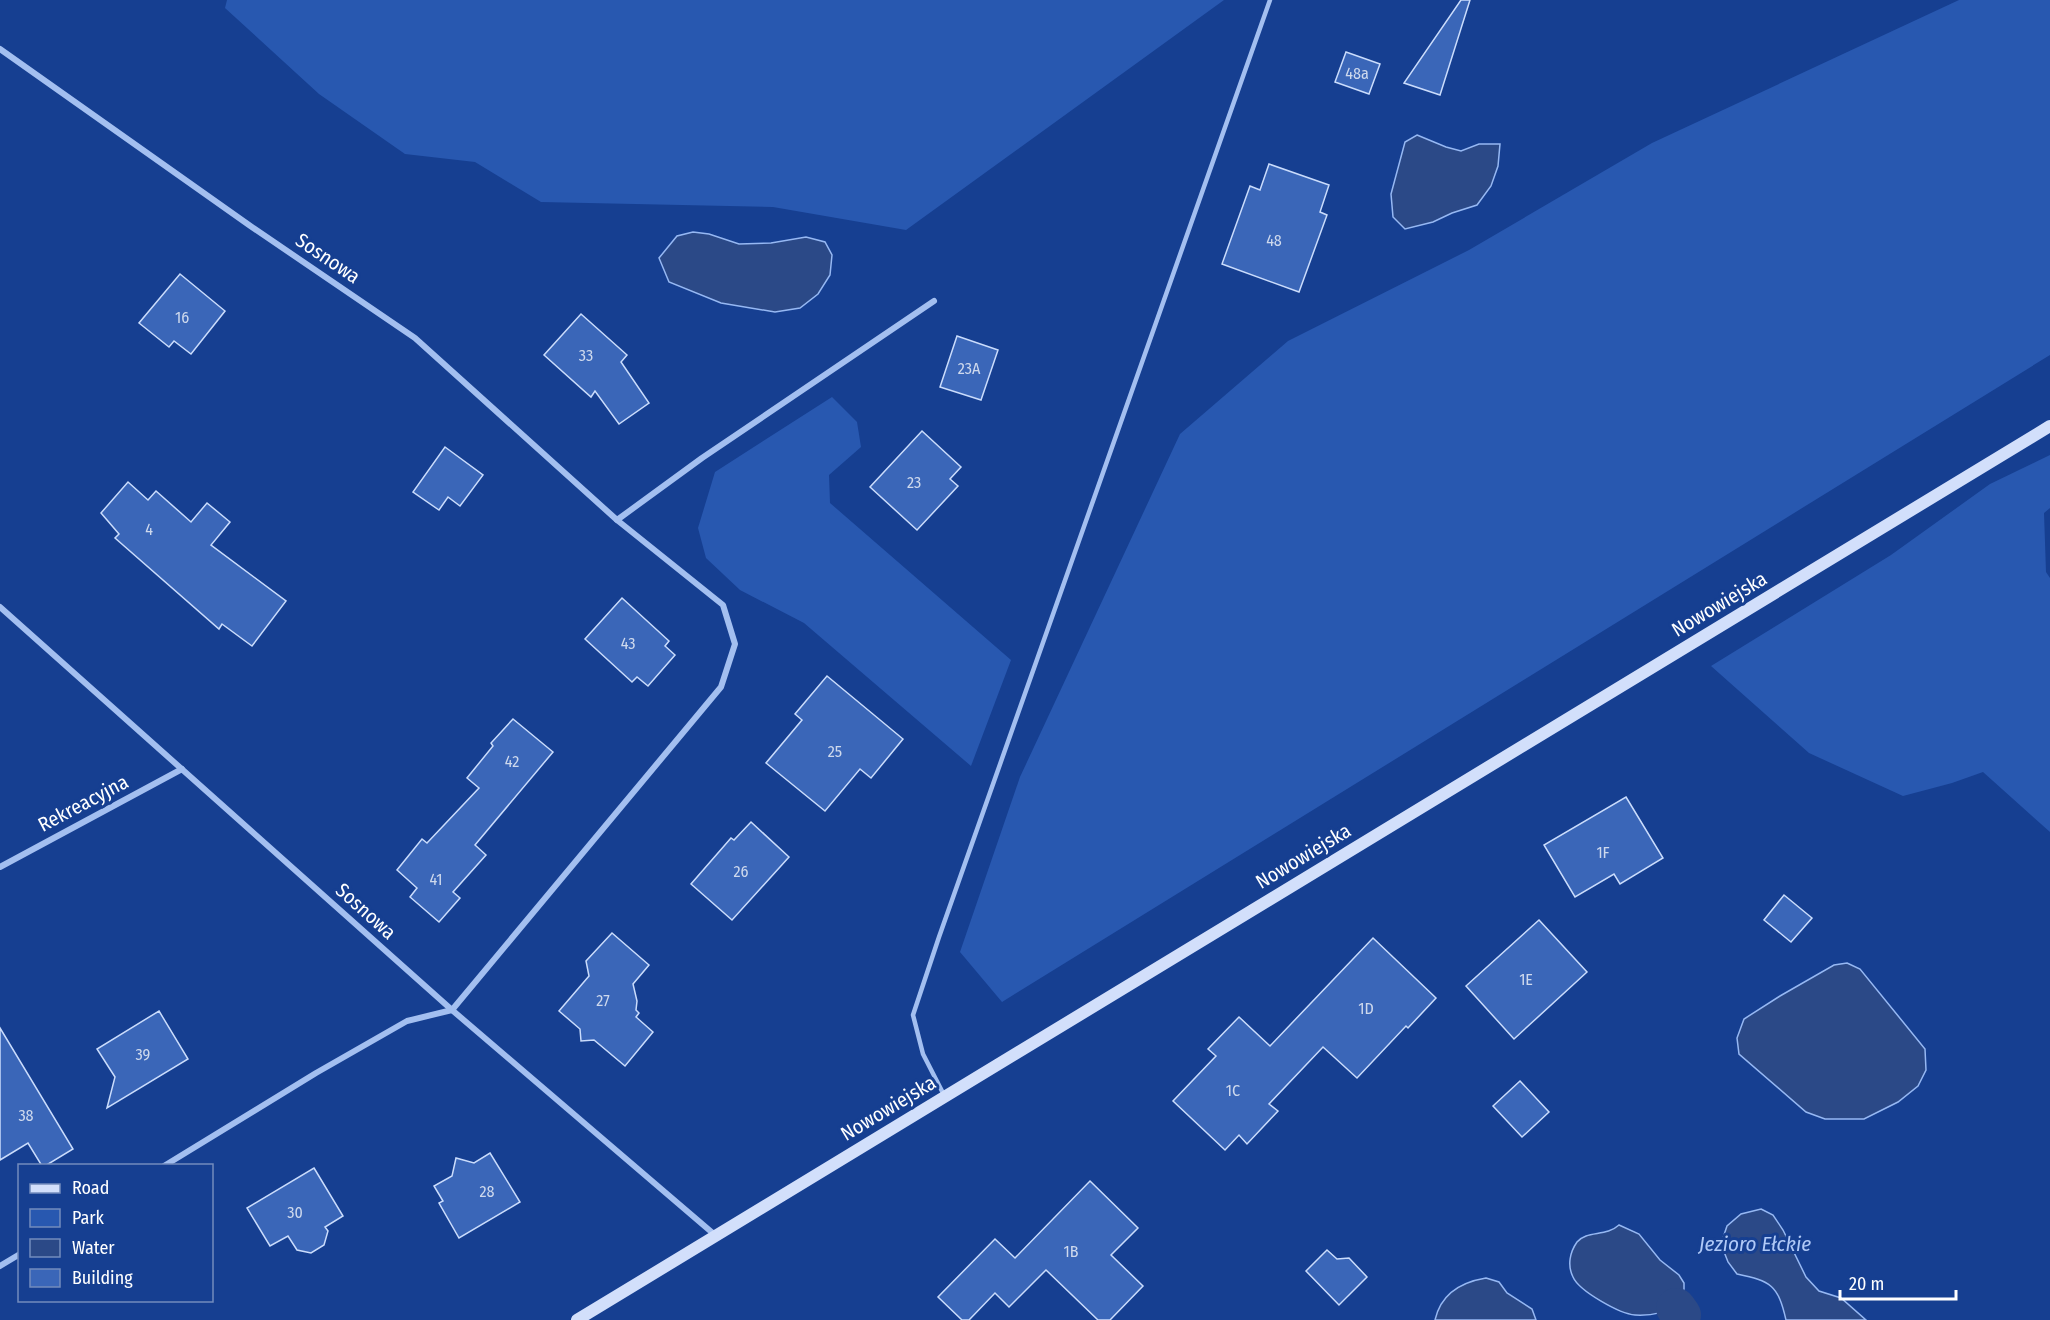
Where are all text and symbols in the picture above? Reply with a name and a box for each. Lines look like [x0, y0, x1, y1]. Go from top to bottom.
house number: 48a [1345, 64, 1369, 83]
street label: Sosnowa [291, 228, 365, 288]
house number: 48 [1266, 231, 1282, 250]
house number: 16 [175, 308, 189, 327]
house number: 33 [579, 346, 593, 365]
house number: 23A [958, 359, 981, 378]
house number: 23 [907, 473, 921, 492]
house number: 4 [145, 520, 153, 539]
street label: Nowowiejska [1667, 566, 1771, 642]
house number: 43 [621, 634, 635, 653]
house number: 25 [828, 742, 842, 761]
house number: 42 [505, 752, 519, 771]
street label: Rekreacyjna [34, 769, 132, 837]
street label: Nowowiejska [1251, 818, 1355, 894]
house number: 1F [1596, 843, 1610, 862]
house number: 26 [734, 862, 749, 881]
house number: 41 [429, 870, 443, 889]
street label: Sosnowa [331, 878, 401, 944]
house number: 1E [1519, 970, 1533, 989]
house number: 27 [596, 991, 610, 1010]
house number: 1D [1358, 999, 1374, 1018]
house number: 39 [136, 1045, 151, 1064]
street label: Nowowiejska [836, 1070, 940, 1146]
house number: 1C [1226, 1081, 1240, 1100]
house number: 38 [18, 1106, 34, 1125]
legend [18, 1164, 213, 1302]
text: Road [72, 1177, 109, 1199]
house number: 28 [479, 1182, 495, 1201]
house number: 30 [287, 1203, 303, 1222]
text: Park [72, 1207, 105, 1229]
water label: Jezioro Ełckie [1698, 1231, 1811, 1257]
text: Water [72, 1237, 115, 1259]
house number: 1B [1064, 1242, 1079, 1261]
scale bar [1840, 1263, 1956, 1301]
text: Building [72, 1267, 133, 1289]
text: 20 m [1849, 1273, 1884, 1295]

